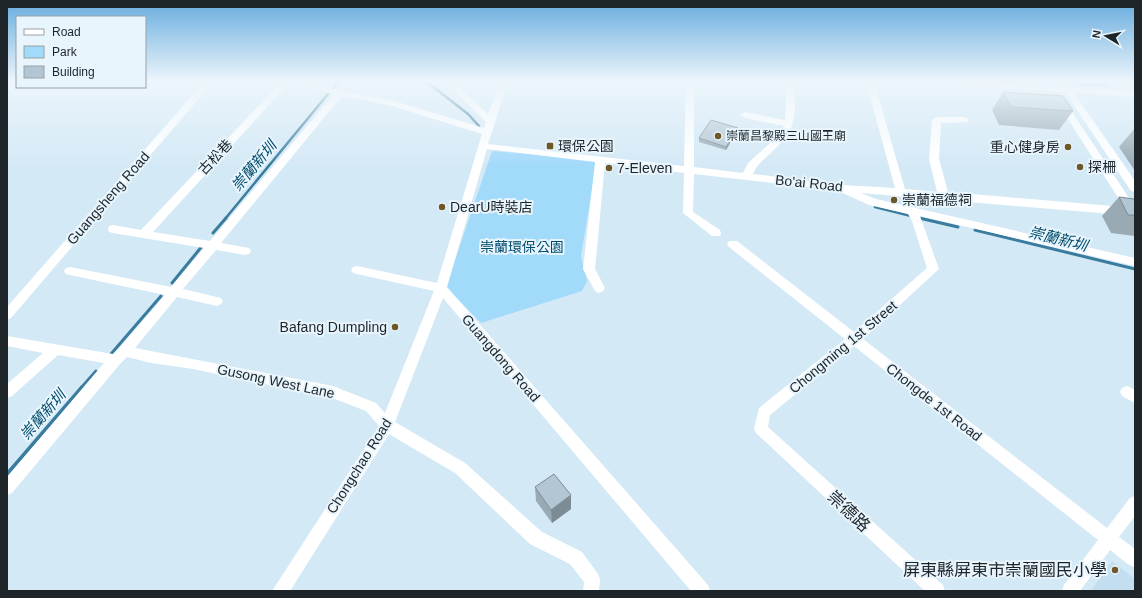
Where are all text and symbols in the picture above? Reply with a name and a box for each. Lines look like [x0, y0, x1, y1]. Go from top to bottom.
legend [16, 16, 146, 88]
north arrow [1086, 16, 1126, 56]
text: Road [52, 25, 81, 39]
text: N [1090, 29, 1103, 39]
text: Park [52, 45, 78, 59]
text: Building [52, 65, 95, 79]
place label: 崇蘭昌黎殿三山國王廟 [726, 129, 846, 143]
marker: 崇蘭昌黎殿三山國王廟 [713, 131, 723, 141]
street label: 古松巷 [195, 136, 235, 178]
water label: 崇蘭新圳 [228, 136, 281, 194]
place label: 環保公園 [558, 138, 614, 154]
place label: 重心健身房 [990, 139, 1060, 155]
marker: 環保公園 [545, 141, 555, 151]
marker: 重心健身房 [1063, 142, 1073, 152]
street label: Guangsheng Road [63, 148, 153, 248]
place label: 探柵 [1088, 159, 1116, 175]
place label: 7-Eleven [617, 160, 672, 176]
marker: 探柵 [1075, 162, 1085, 172]
marker: 7-Eleven [604, 163, 614, 173]
street label: Bo'ai Road [774, 171, 844, 195]
place label: 崇蘭福德祠 [902, 192, 972, 208]
marker: 崇蘭福德祠 [889, 195, 899, 205]
place label: DearU時裝店 [450, 199, 532, 215]
marker: DearU時裝店 [437, 202, 447, 212]
water label: 崇蘭新圳 [1027, 223, 1091, 255]
park label: 崇蘭環保公園 [480, 239, 564, 255]
street label: Chongming 1st Street [786, 297, 900, 397]
street label: Guangdong Road [459, 311, 543, 405]
place label: Bafang Dumpling [280, 319, 387, 335]
marker: Bafang Dumpling [390, 322, 400, 332]
street label: Chongde 1st Road [883, 360, 985, 444]
street label: Gusong West Lane [216, 361, 336, 401]
water label: 崇蘭新圳 [17, 385, 70, 443]
street label: Chongchao Road [323, 416, 395, 516]
street label: 崇德路 [824, 487, 874, 536]
place label: 屏東縣屏東市崇蘭國民小學 [903, 561, 1107, 580]
marker: 屏東縣屏東市崇蘭國民小學 [1110, 565, 1120, 575]

